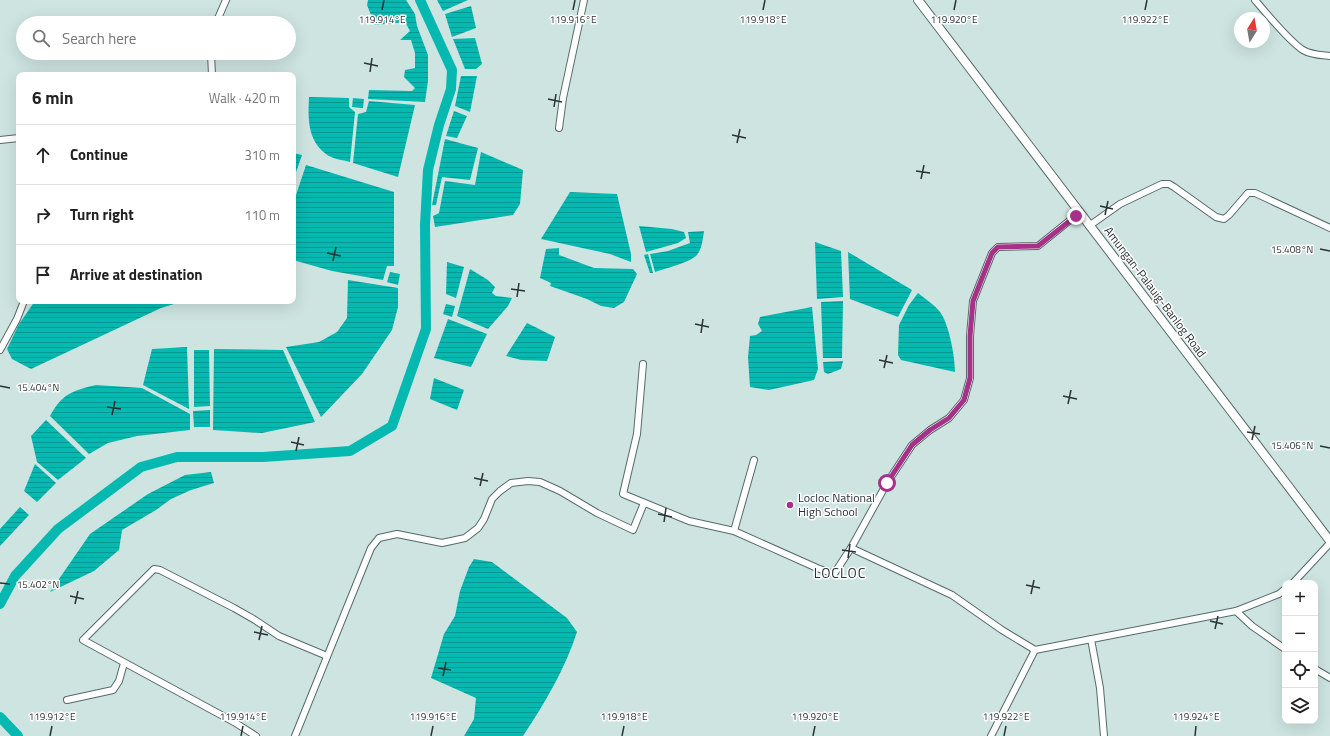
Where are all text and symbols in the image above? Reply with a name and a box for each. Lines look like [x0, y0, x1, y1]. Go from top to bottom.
text: 119.914°E [359, 12, 406, 27]
text: 119.916°E [550, 12, 597, 27]
text: 119.918°E [740, 12, 787, 27]
text: 119.920°E [931, 12, 978, 27]
text: 119.922°E [1122, 12, 1169, 27]
north arrow [1234, 12, 1270, 48]
search box [16, 16, 296, 60]
icon: search [30, 27, 52, 49]
text: Search here [62, 27, 136, 50]
text: 6 min [32, 85, 73, 111]
text: Walk · 420 m [209, 88, 280, 108]
text: Continue [70, 143, 128, 166]
icon: ahead [32, 144, 54, 166]
text: 310 m [244, 145, 280, 165]
text: Turn right [70, 203, 134, 226]
icon: right [32, 204, 54, 226]
text: 110 m [244, 205, 280, 225]
route end [1067, 207, 1085, 225]
street label: Amungan-Palauig-Banlog Road [1100, 222, 1211, 361]
text: 15.408°N [1271, 242, 1313, 257]
text: Arrive at destination [70, 263, 203, 286]
icon: arrive [32, 264, 54, 286]
text: 15.404°N [17, 380, 59, 395]
text: 15.406°N [1271, 438, 1313, 453]
route start [878, 474, 896, 492]
place label: Locloc National High School [798, 488, 875, 521]
marker: Locloc National High School [785, 500, 795, 510]
district label: LOCLOC [814, 562, 866, 583]
text: 15.402°N [17, 577, 59, 592]
map controls [1282, 580, 1318, 724]
button: + [1282, 580, 1318, 616]
button: − [1282, 616, 1318, 652]
button: locate [1282, 652, 1318, 688]
button: layers [1282, 688, 1318, 724]
text: 119.912°E [29, 709, 76, 724]
text: 119.914°E [220, 709, 267, 724]
text: 119.916°E [410, 709, 457, 724]
text: 119.918°E [601, 709, 648, 724]
text: 119.920°E [792, 709, 839, 724]
text: 119.922°E [983, 709, 1030, 724]
text: 119.924°E [1173, 709, 1220, 724]

